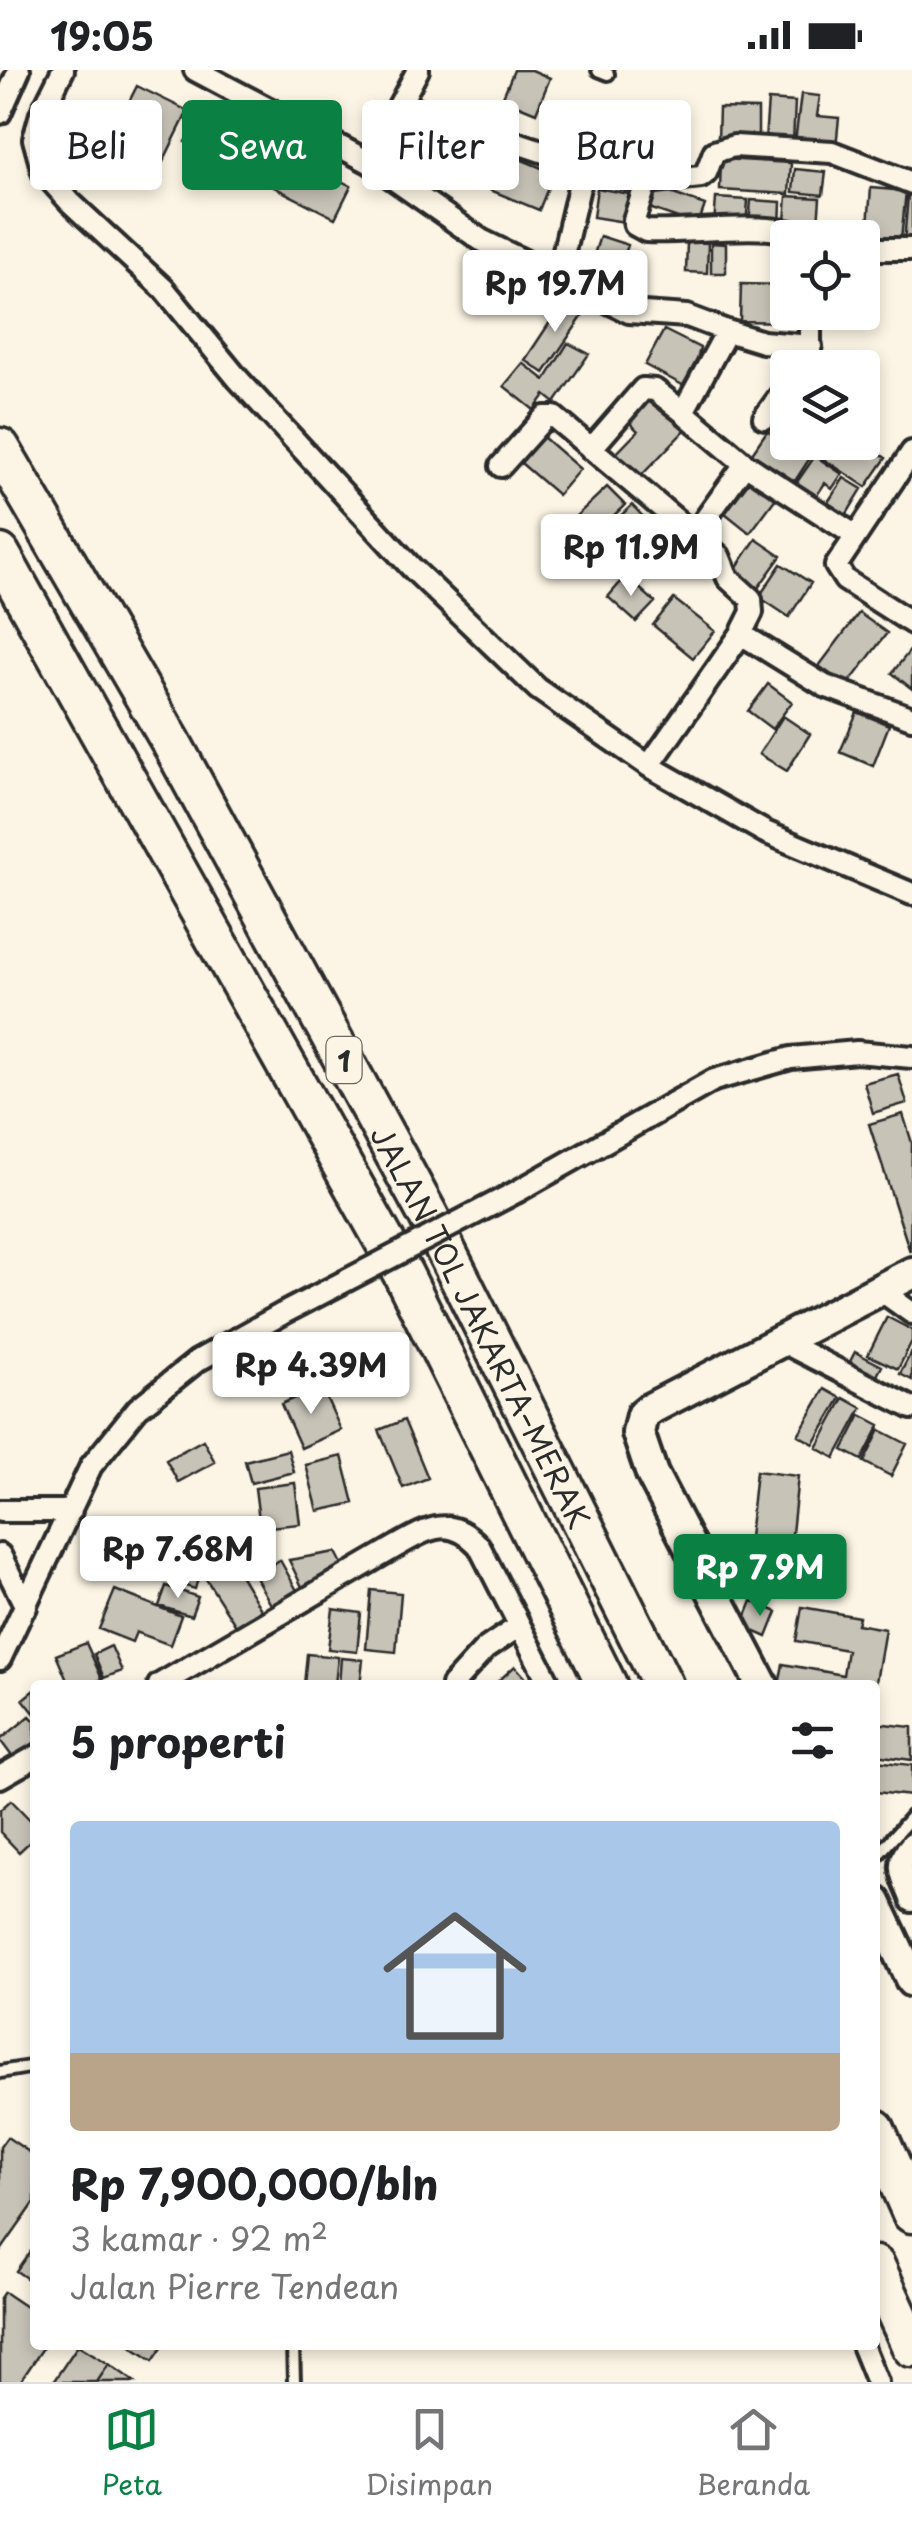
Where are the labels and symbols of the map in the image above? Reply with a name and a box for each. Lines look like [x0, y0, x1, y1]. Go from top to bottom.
pin: Rp 19.7M [452, 250, 658, 335]
pin: Rp 11.9M [528, 514, 734, 599]
road number: 1 [326, 1037, 362, 1083]
street label: JALAN TOL JAKARTA–MERAK [361, 1117, 603, 1535]
pin: Rp 4.39M [208, 1332, 414, 1417]
pin: Rp 7.68M [75, 1516, 281, 1601]
pin: Rp 7.9M [668, 1534, 852, 1619]

